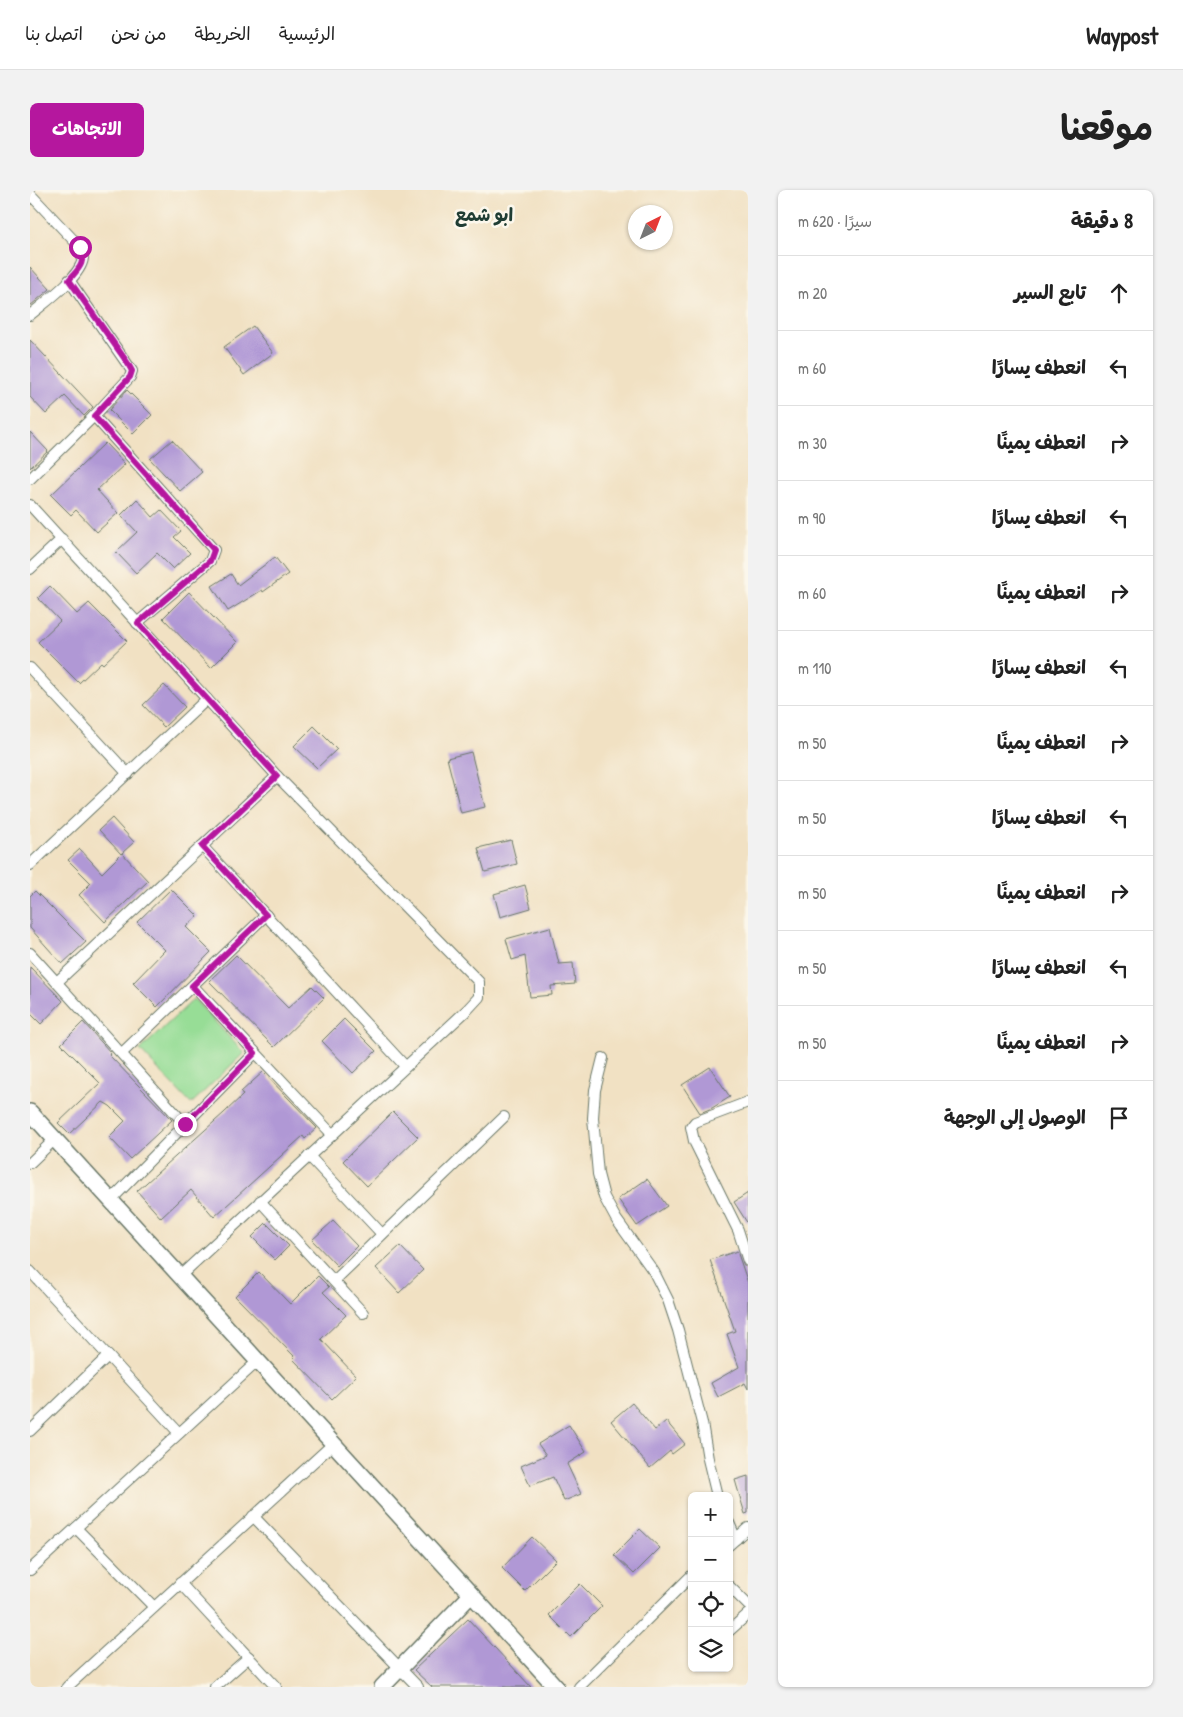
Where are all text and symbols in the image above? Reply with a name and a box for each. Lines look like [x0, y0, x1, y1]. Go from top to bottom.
text: Waypost [1086, 19, 1158, 51]
text: اتصل بنا [25, 21, 83, 46]
text: من نحن [111, 21, 167, 46]
text: الخريطة [195, 21, 251, 46]
text: الرئيسية [279, 21, 335, 46]
button: الاتجاهات [30, 103, 144, 157]
text: موقعنا [1060, 104, 1153, 151]
district label: ابو شمع [455, 202, 513, 228]
north arrow [628, 205, 673, 250]
text: 8 دقيقة [1071, 206, 1133, 235]
text: سيرًا · 620 m [798, 210, 872, 232]
route start [69, 236, 92, 259]
text: تابع السير [1014, 279, 1086, 305]
icon: ahead [1105, 279, 1133, 307]
text: 20 m [798, 282, 827, 304]
text: انعطف يسارًا [992, 354, 1086, 380]
icon: left [1105, 354, 1133, 382]
text: 60 m [798, 357, 826, 379]
text: انعطف يمينًا [997, 429, 1086, 455]
icon: right [1105, 429, 1133, 457]
text: 30 m [798, 432, 827, 454]
text: انعطف يسارًا [992, 504, 1086, 530]
icon: left [1105, 504, 1133, 532]
text: 90 m [798, 507, 826, 529]
text: انعطف يمينًا [997, 579, 1086, 605]
icon: right [1105, 579, 1133, 607]
text: 60 m [798, 582, 826, 604]
text: انعطف يسارًا [992, 654, 1086, 680]
icon: left [1105, 654, 1133, 682]
text: 110 m [798, 657, 831, 679]
text: انعطف يمينًا [997, 729, 1086, 755]
icon: right [1105, 729, 1133, 757]
text: 50 m [798, 732, 827, 754]
text: انعطف يسارًا [992, 804, 1086, 830]
icon: left [1105, 804, 1133, 832]
text: 50 m [798, 807, 827, 829]
text: انعطف يمينًا [997, 879, 1086, 905]
icon: right [1105, 879, 1133, 907]
text: 50 m [798, 882, 827, 904]
text: انعطف يسارًا [992, 954, 1086, 980]
icon: left [1105, 954, 1133, 982]
text: 50 m [798, 957, 827, 979]
text: انعطف يمينًا [997, 1029, 1086, 1055]
icon: right [1105, 1029, 1133, 1057]
text: 50 m [798, 1032, 827, 1054]
text: الوصول إلى الوجهة [944, 1104, 1086, 1130]
icon: arrive [1105, 1104, 1133, 1132]
route end [174, 1113, 197, 1136]
map controls [688, 1492, 733, 1672]
button: + [688, 1492, 733, 1537]
button: − [688, 1537, 733, 1582]
button: locate [688, 1582, 733, 1627]
button: layers [688, 1627, 733, 1672]

